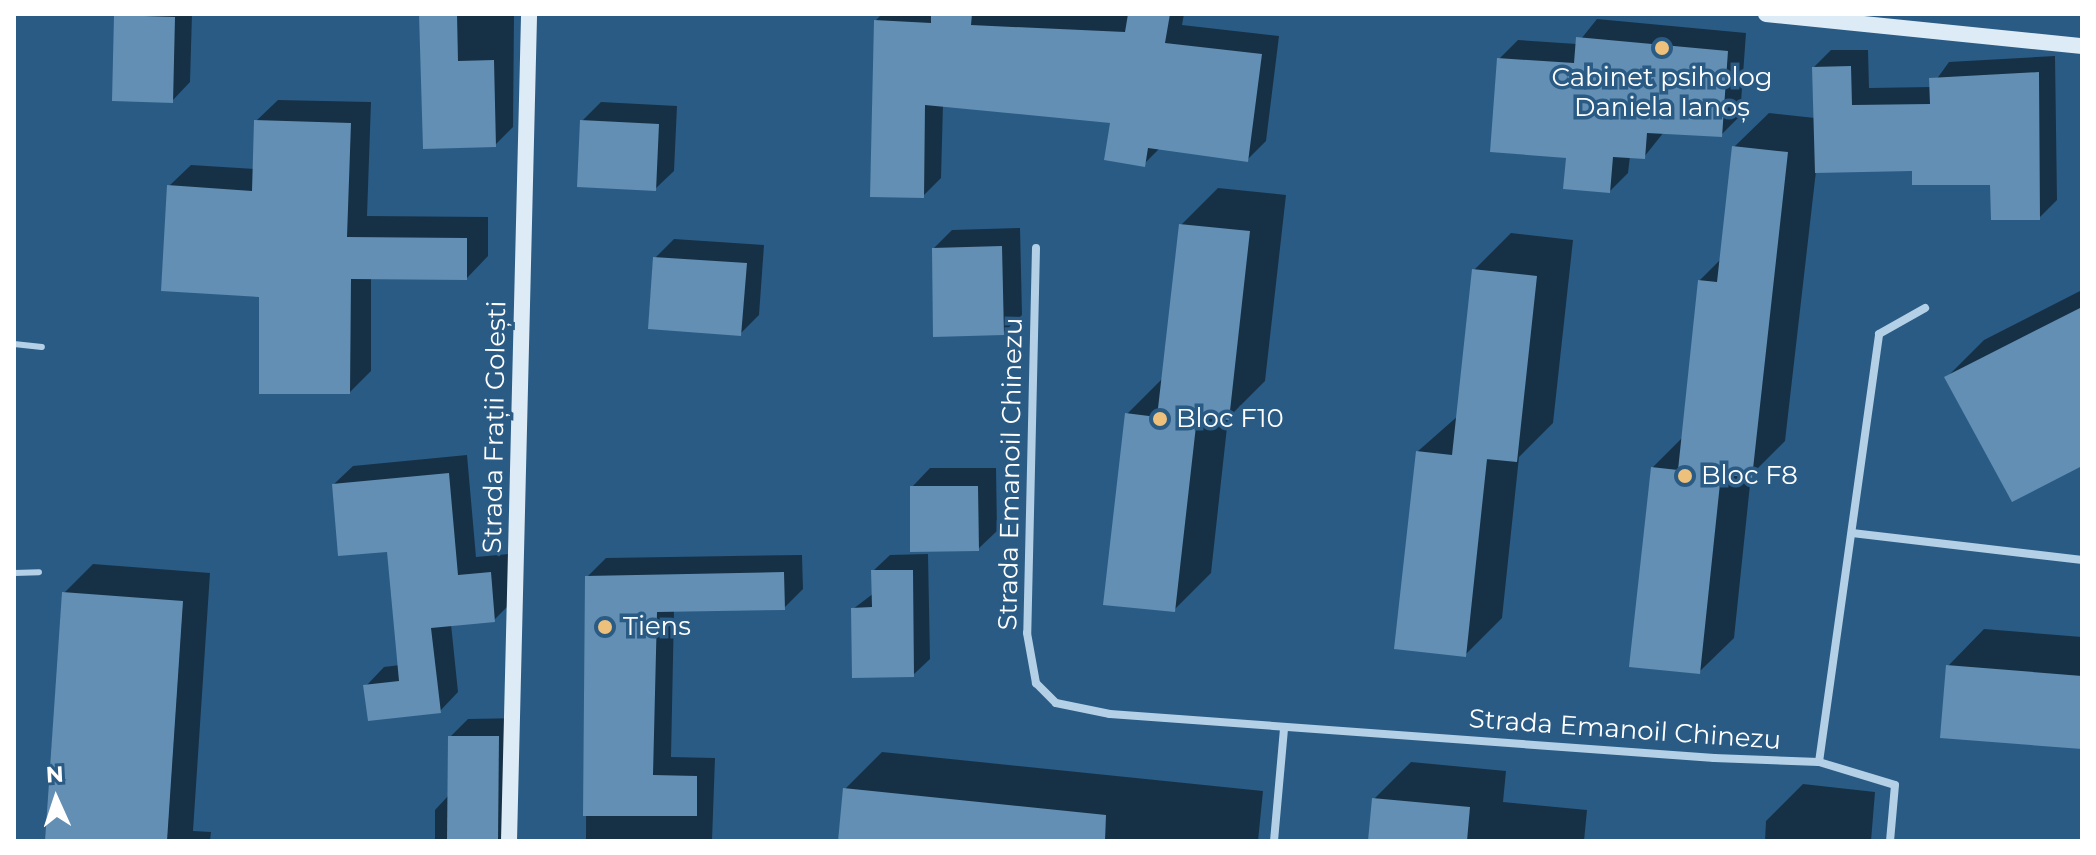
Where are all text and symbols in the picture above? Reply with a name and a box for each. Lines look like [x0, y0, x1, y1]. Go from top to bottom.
marker: Cabinet psiholog Daniela Ianoș [1651, 37, 1673, 59]
place label: Cabinet psiholog Daniela Ianoș [1551, 62, 1773, 124]
street label: Strada Frații Golești [477, 300, 513, 554]
street label: Strada Emanoil Chinezu [993, 317, 1029, 631]
place label: Bloc F10 [1176, 403, 1284, 435]
marker: Bloc F10 [1151, 410, 1169, 428]
place label: Bloc F8 [1701, 460, 1798, 492]
marker: Bloc F8 [1676, 467, 1694, 485]
place label: Tiens [623, 611, 691, 643]
marker: Tiens [594, 616, 616, 638]
street label: Strada Emanoil Chinezu [1468, 704, 1782, 756]
north arrow [16, 759, 96, 839]
text: N [45, 761, 64, 788]

